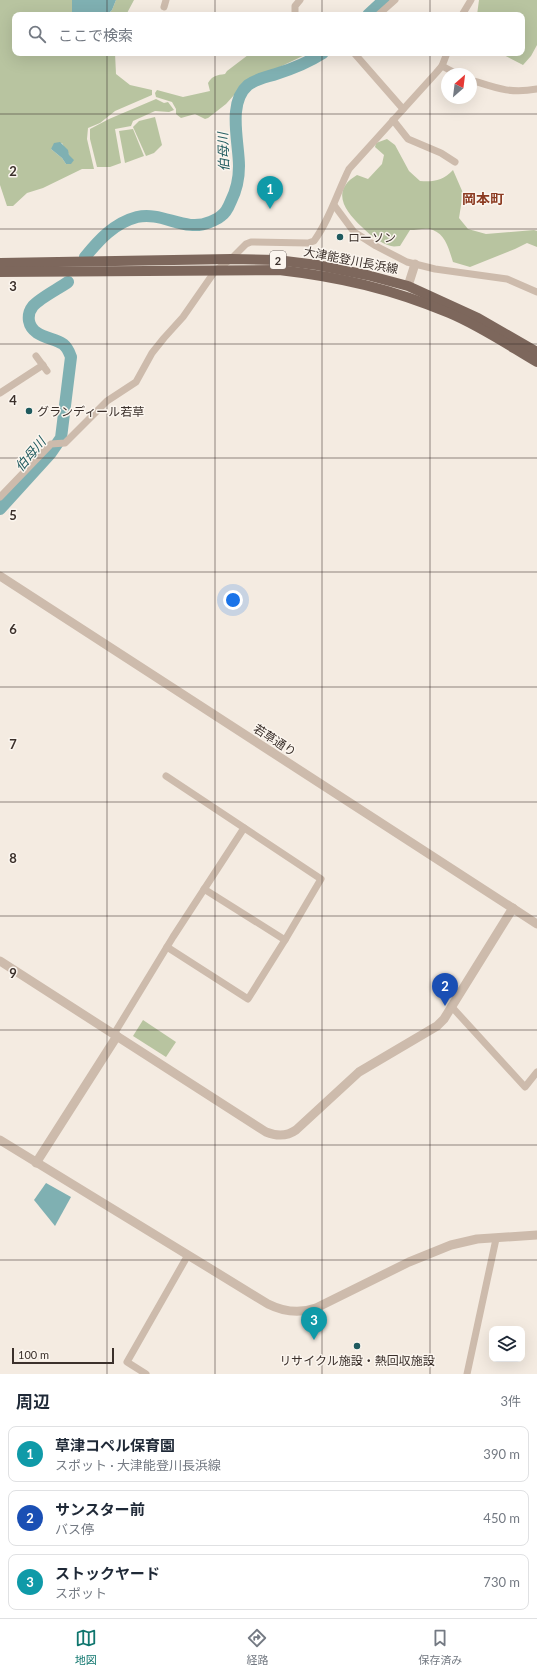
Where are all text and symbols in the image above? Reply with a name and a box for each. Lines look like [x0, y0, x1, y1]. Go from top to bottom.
search box [12, 12, 525, 56]
icon: search [26, 23, 48, 45]
text: ここで検索 [58, 26, 133, 44]
north arrow [441, 68, 477, 104]
water label: 伯母川 [214, 130, 232, 172]
text: 2 [9, 163, 17, 179]
pin: 1 [257, 176, 283, 209]
district label: 岡本町 [462, 190, 504, 207]
place label: ローソン [348, 230, 396, 245]
marker: ローソン [335, 232, 345, 242]
street label: 大津能登川長浜線 [302, 243, 400, 277]
road number: 2 [270, 251, 286, 269]
text: 3 [9, 278, 17, 294]
text: 4 [9, 392, 17, 408]
place label: グランディール若草 [37, 404, 144, 419]
marker: グランディール若草 [24, 406, 34, 416]
water label: 伯母川 [11, 432, 50, 474]
text: 5 [9, 507, 17, 523]
your location [223, 590, 243, 610]
text: 6 [9, 621, 17, 637]
street label: 若草通り [251, 721, 299, 759]
text: 7 [9, 736, 17, 752]
text: 8 [9, 850, 17, 866]
text: 9 [9, 965, 17, 981]
pin: 2 [432, 973, 458, 1006]
pin: 3 [301, 1307, 327, 1340]
map controls [489, 1326, 525, 1362]
button: layers [489, 1326, 525, 1362]
marker: リサイクル施設・熱回収施設 [352, 1341, 362, 1351]
scale bar [12, 1346, 114, 1365]
text: 100 m [18, 1348, 49, 1361]
place label: リサイクル施設・熱回収施設 [279, 1353, 435, 1368]
text: 周辺 [16, 1391, 50, 1412]
text: 3件 [500, 1393, 521, 1409]
text: 草津コペル保育園 [55, 1436, 175, 1454]
text: 1 [26, 1446, 34, 1462]
text: 390 m [483, 1446, 520, 1462]
text: スポット · 大津能登川長浜線 [55, 1457, 221, 1473]
text: サンスター前 [55, 1500, 145, 1518]
text: 2 [26, 1510, 34, 1526]
text: 450 m [483, 1510, 520, 1526]
text: バス停 [55, 1521, 94, 1537]
text: ストックヤード [55, 1564, 160, 1582]
text: 3 [26, 1574, 34, 1590]
text: 730 m [483, 1574, 520, 1590]
text: スポット [55, 1585, 107, 1601]
tab: 地図 [75, 1627, 97, 1667]
tab: 経路 [246, 1627, 268, 1667]
tab: 保存済み [418, 1627, 462, 1667]

